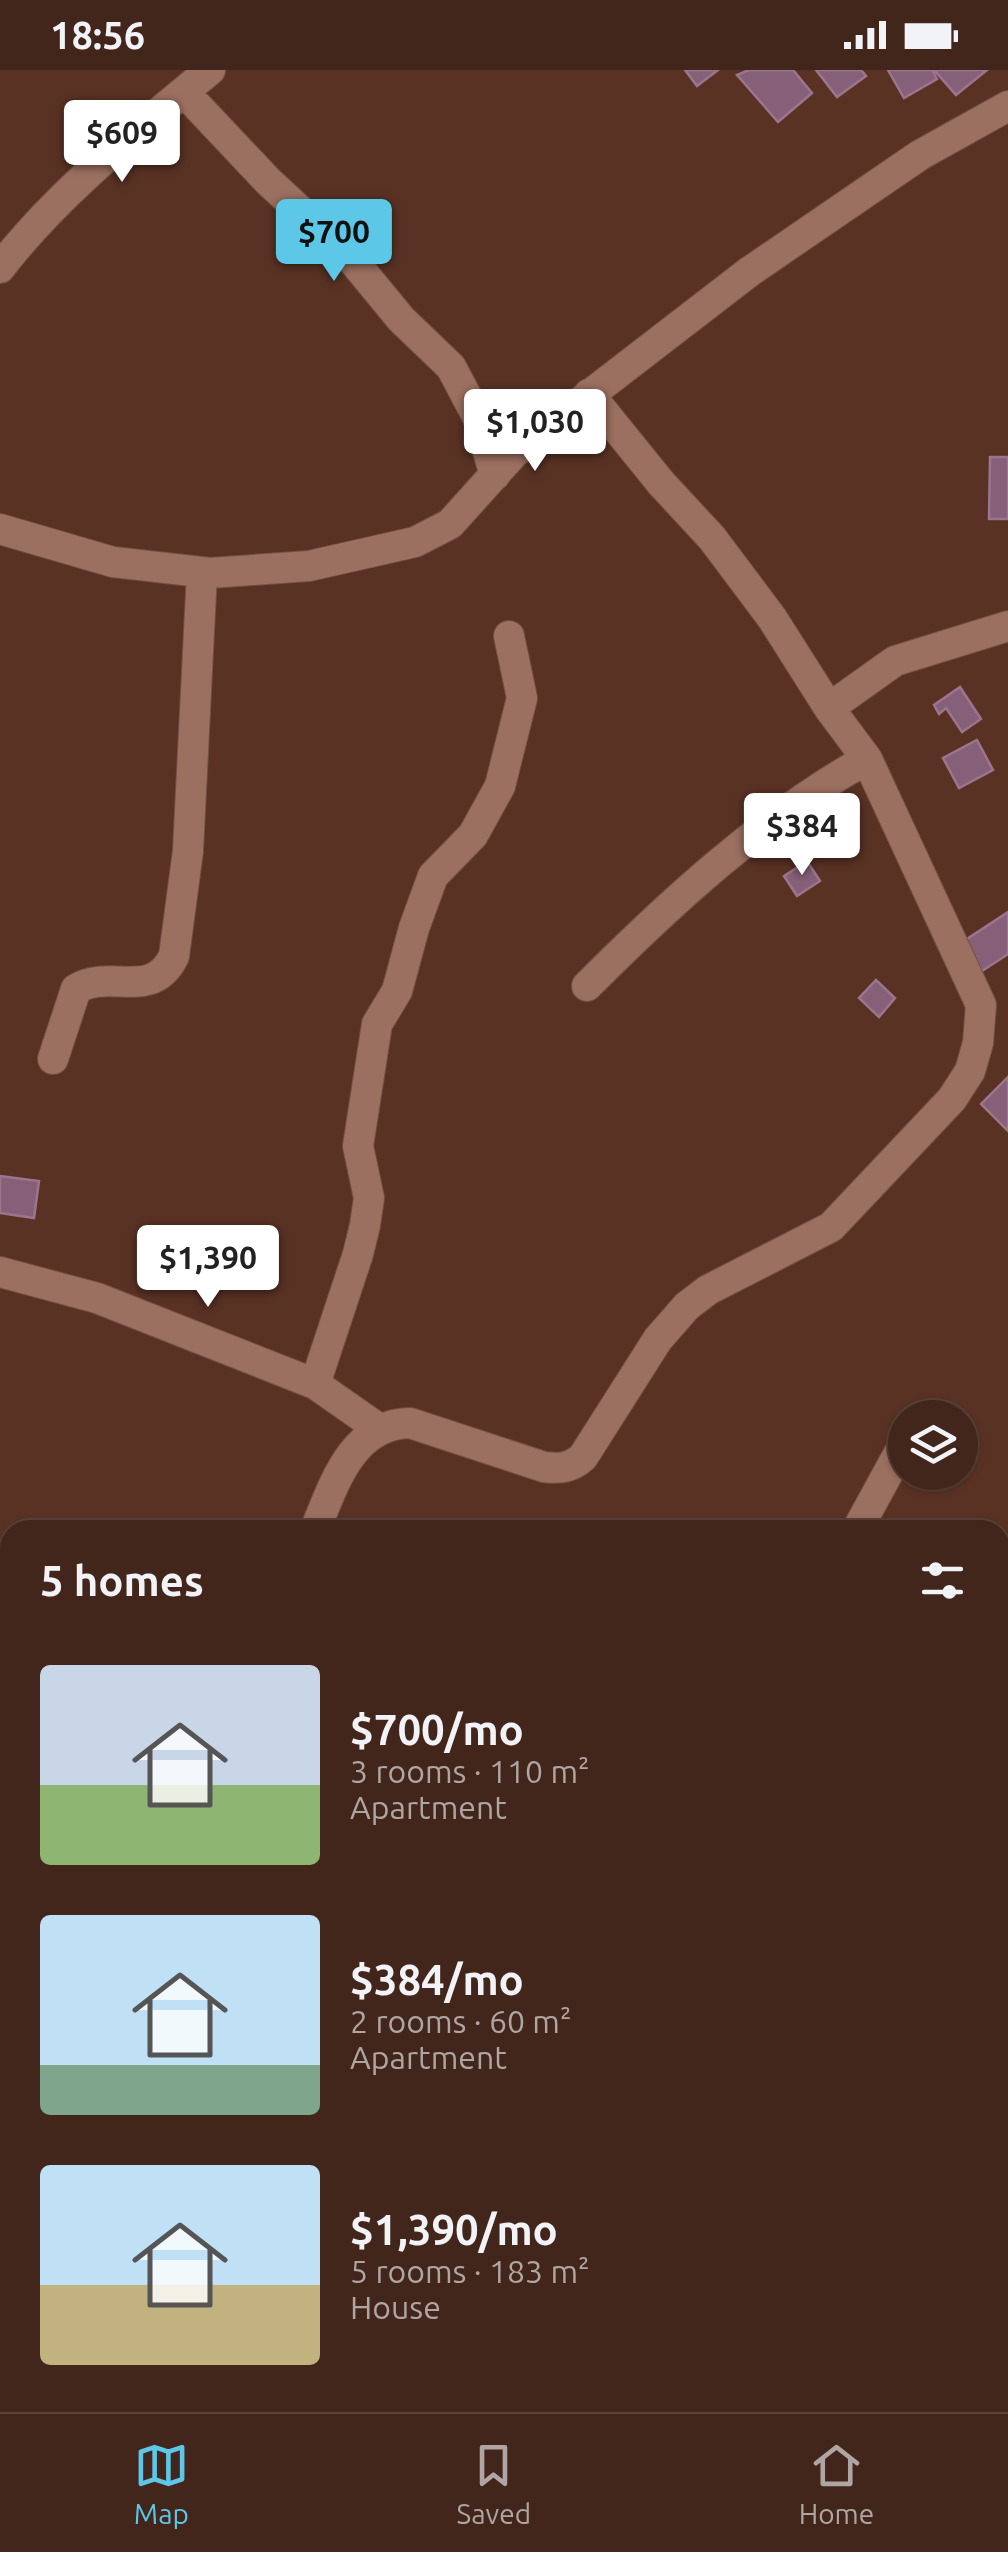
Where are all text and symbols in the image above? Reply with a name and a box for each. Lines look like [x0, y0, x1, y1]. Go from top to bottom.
text: 18:56 [50, 14, 145, 56]
pin: $609 [63, 100, 181, 185]
text: $609 [86, 114, 158, 150]
pin: $700 [275, 199, 393, 284]
text: $700 [298, 213, 370, 249]
pin: $1,030 [454, 389, 616, 474]
text: $1,030 [486, 403, 584, 439]
pin: $384 [743, 793, 861, 878]
text: $384 [766, 807, 838, 843]
pin: $1,390 [127, 1225, 289, 1310]
text: $1,390 [159, 1239, 257, 1275]
map controls [888, 1400, 978, 1490]
button: layers [888, 1400, 978, 1490]
icon: filters [915, 1553, 970, 1608]
text: 5 homes [40, 1557, 204, 1604]
icon: home [120, 1705, 240, 1825]
text: $700/mo [350, 1706, 524, 1753]
text: 3 rooms · 110 m² [350, 1753, 590, 1789]
text: Apartment [350, 1789, 507, 1825]
icon: home [120, 1955, 240, 2075]
text: $384/mo [350, 1956, 524, 2003]
text: 2 rooms · 60 m² [350, 2003, 571, 2039]
text: Apartment [350, 2039, 507, 2075]
icon: home [120, 2205, 240, 2325]
text: $1,390/mo [350, 2206, 558, 2253]
text: 5 rooms · 183 m² [350, 2253, 590, 2289]
text: House [350, 2289, 441, 2325]
tab: Map [134, 2438, 189, 2529]
tab: Saved [457, 2438, 531, 2529]
tab: Home [799, 2438, 874, 2529]

